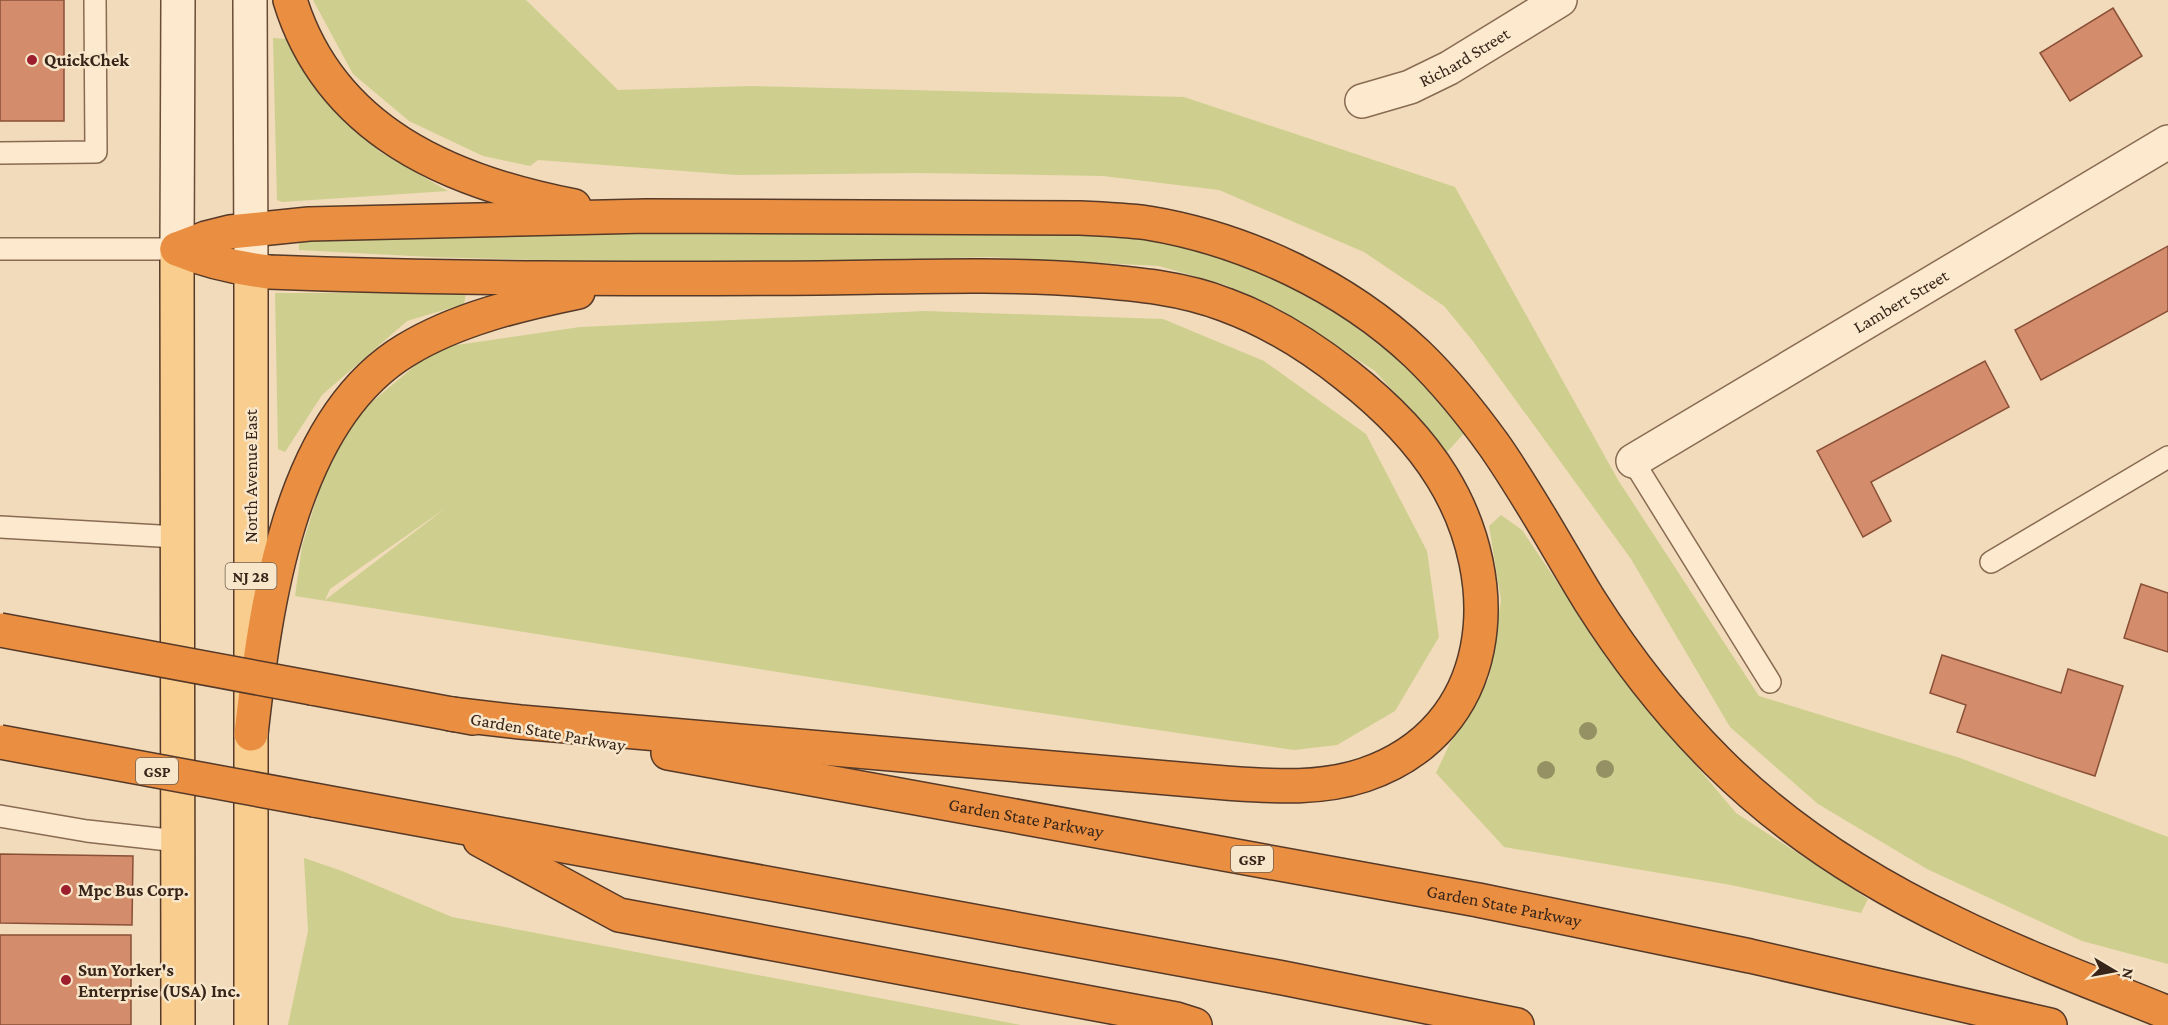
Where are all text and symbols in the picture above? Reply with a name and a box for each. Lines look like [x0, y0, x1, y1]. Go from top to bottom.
street label: Richard Street [1416, 23, 1514, 91]
place label: QuickChek [44, 50, 129, 70]
marker: QuickChek [25, 53, 39, 67]
street label: Lambert Street [1850, 265, 1953, 337]
street label: North Avenue East [241, 408, 261, 543]
road number: NJ 28 [226, 563, 276, 589]
street label: Garden State Parkway [469, 708, 628, 756]
road number: GSP [136, 758, 178, 784]
street label: Garden State Parkway [947, 794, 1106, 842]
road number: GSP [1231, 846, 1273, 872]
place label: Mpc Bus Corp. [78, 880, 189, 900]
street label: Garden State Parkway [1425, 881, 1584, 931]
marker: Mpc Bus Corp. [59, 883, 73, 897]
north arrow [2084, 941, 2144, 1001]
place label: Sun Yorker's Enterprise (USA) Inc. [78, 960, 241, 1002]
text: N [2119, 967, 2138, 980]
marker: Sun Yorker's Enterprise (USA) Inc. [59, 973, 73, 987]

